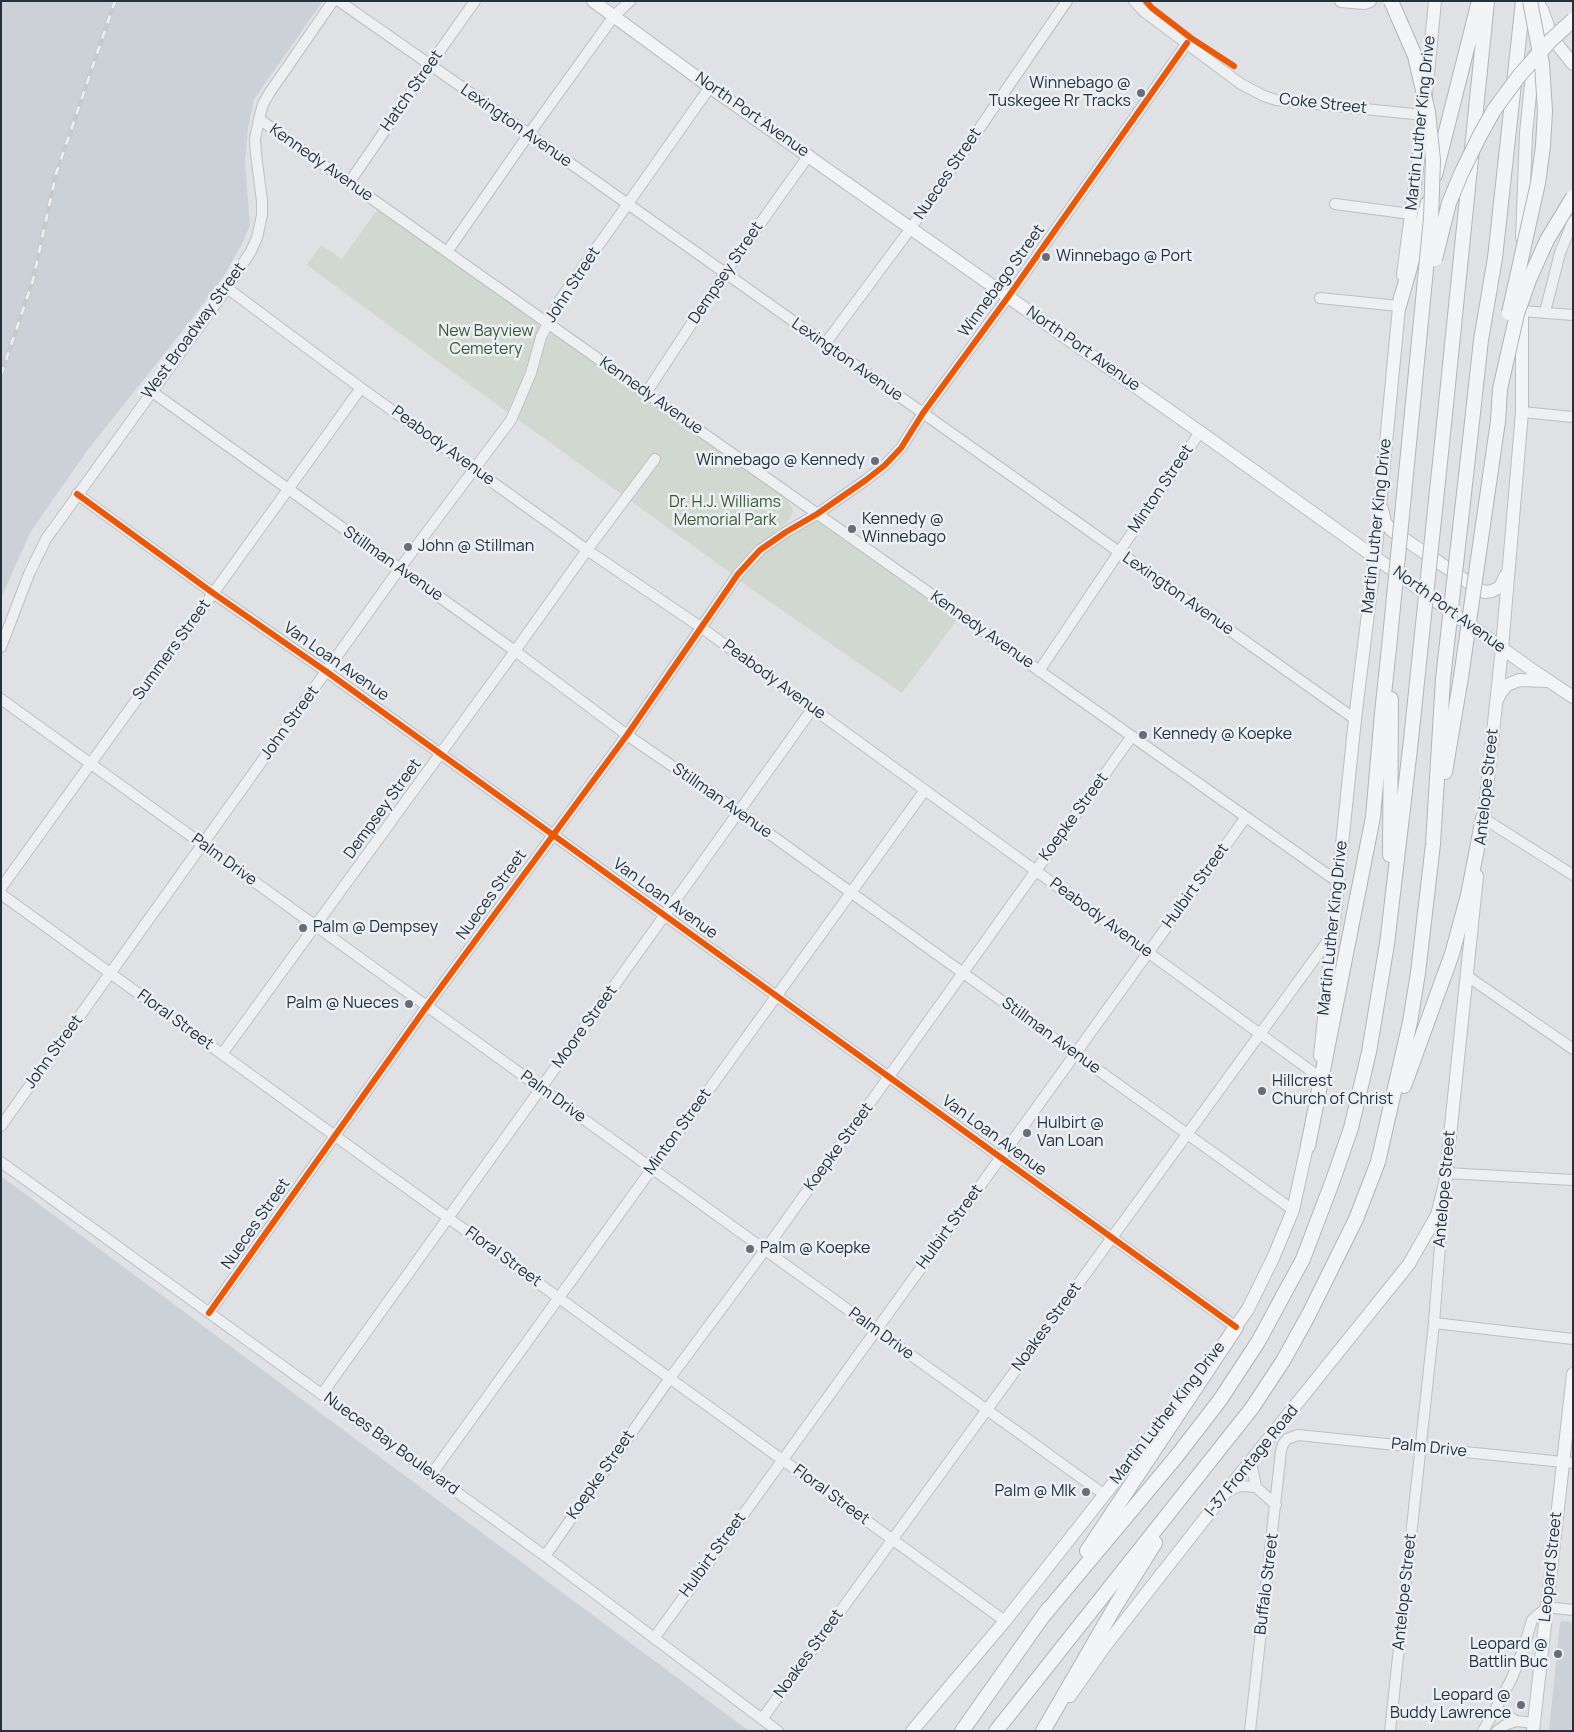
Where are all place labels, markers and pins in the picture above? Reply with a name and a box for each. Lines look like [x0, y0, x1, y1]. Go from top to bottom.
place label: Winnebago @ Tuskegee Rr Tracks [989, 74, 1131, 112]
marker: Winnebago @ Tuskegee Rr Tracks [1135, 87, 1147, 99]
place label: Winnebago @ Port [1056, 247, 1192, 267]
marker: Winnebago @ Port [1040, 251, 1052, 263]
place label: Winnebago @ Kennedy [696, 451, 865, 471]
marker: Winnebago @ Kennedy [869, 455, 881, 467]
place label: Kennedy @ Winnebago [862, 510, 946, 548]
marker: Kennedy @ Winnebago [846, 523, 858, 535]
place label: John @ Stillman [418, 537, 534, 557]
marker: John @ Stillman [402, 541, 414, 553]
place label: Kennedy @ Koepke [1153, 725, 1292, 745]
marker: Kennedy @ Koepke [1137, 729, 1149, 741]
place label: Palm @ Dempsey [313, 918, 438, 938]
marker: Palm @ Dempsey [297, 922, 309, 934]
place label: Palm @ Nueces [286, 994, 399, 1014]
marker: Palm @ Nueces [403, 998, 415, 1010]
place label: Hillcrest Church of Christ [1272, 1072, 1393, 1110]
marker: Hillcrest Church of Christ [1256, 1085, 1268, 1097]
place label: Hulbirt @ Van Loan [1037, 1114, 1104, 1152]
marker: Hulbirt @ Van Loan [1021, 1127, 1033, 1139]
place label: Palm @ Koepke [760, 1239, 870, 1259]
marker: Palm @ Koepke [744, 1243, 756, 1255]
place label: Palm @ Mlk [995, 1482, 1076, 1502]
marker: Palm @ Mlk [1080, 1486, 1092, 1498]
place label: Leopard @ Battlin Buc [1469, 1635, 1548, 1673]
marker: Leopard @ Battlin Buc [1552, 1648, 1564, 1660]
place label: Leopard @ Buddy Lawrence [1390, 1686, 1511, 1724]
marker: Leopard @ Buddy Lawrence [1515, 1699, 1527, 1711]

